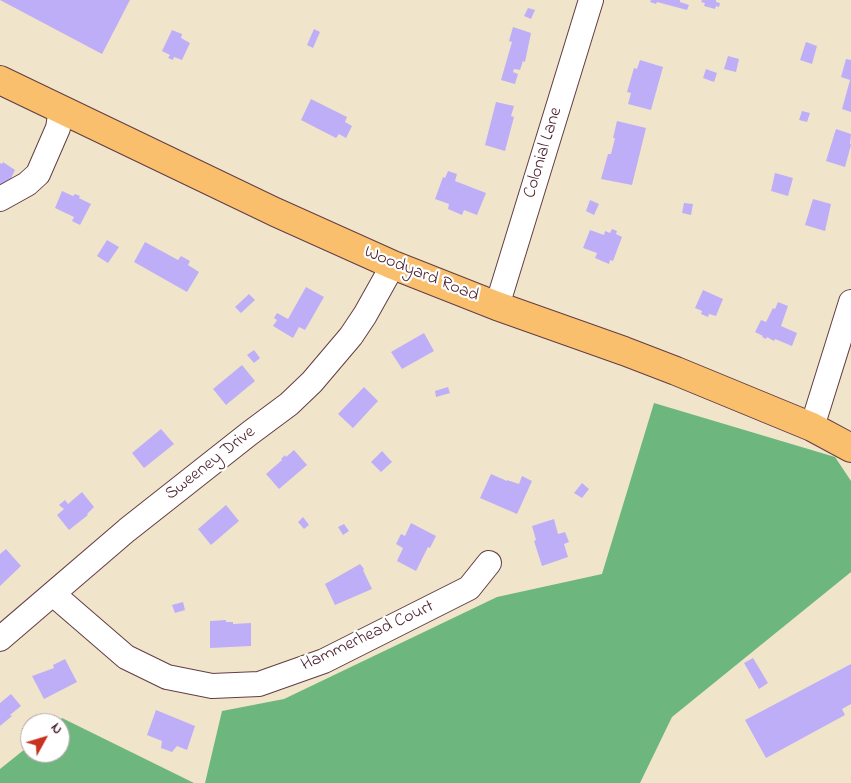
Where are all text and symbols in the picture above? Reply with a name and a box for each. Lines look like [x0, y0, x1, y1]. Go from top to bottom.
street label: Colonial Lane [520, 105, 568, 201]
street label: Woodyard Road [360, 242, 482, 308]
street label: Sweeney Drive [162, 422, 260, 506]
street label: Hammerhead Court [298, 597, 438, 677]
north arrow [20, 713, 70, 763]
text: N [45, 719, 67, 739]

